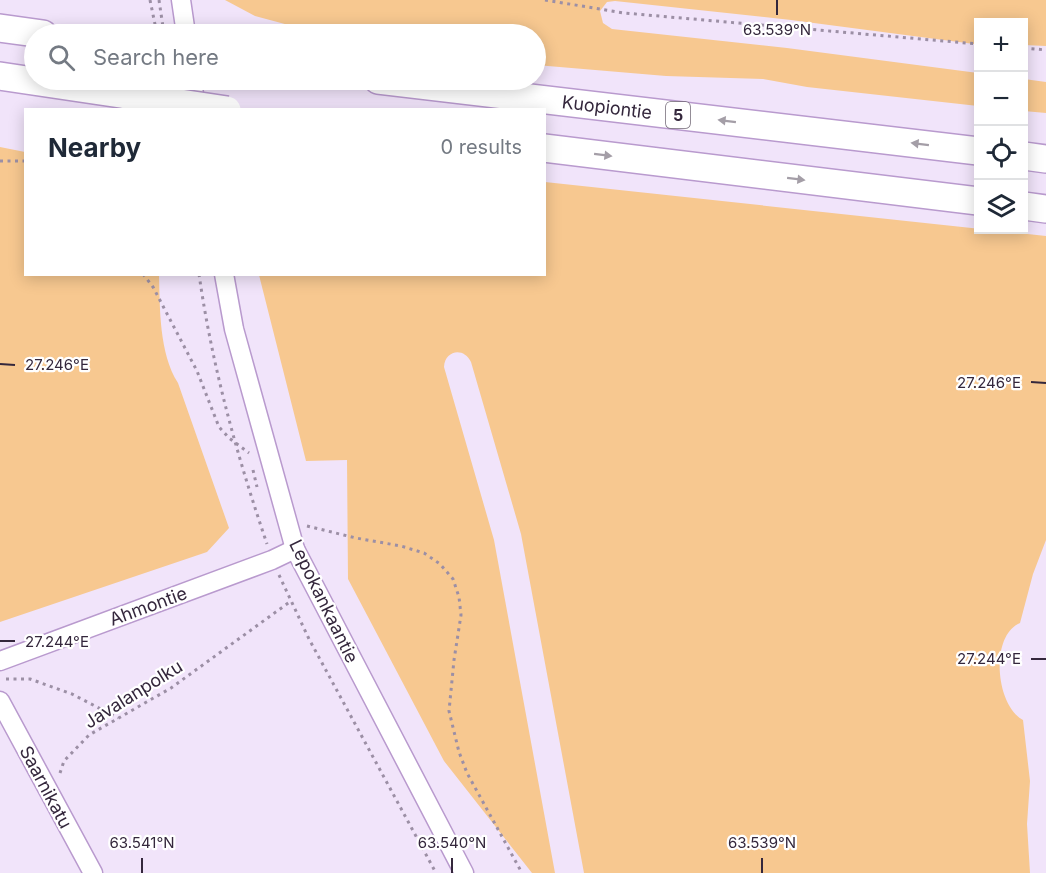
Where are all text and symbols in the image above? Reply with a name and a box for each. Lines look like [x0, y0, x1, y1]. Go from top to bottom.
map controls [974, 18, 1028, 234]
button: + [974, 18, 1028, 72]
text: 63.539°N [743, 20, 811, 39]
search box [24, 24, 546, 90]
icon: search [45, 41, 78, 74]
text: Search here [93, 44, 219, 70]
button: − [974, 72, 1028, 126]
street label: Kuopiontie [561, 91, 653, 123]
road number: 5 [666, 102, 690, 128]
one-way arrow [717, 116, 736, 126]
button: locate [974, 126, 1028, 180]
text: Nearby [48, 132, 141, 163]
text: 0 results [440, 135, 522, 159]
one-way arrow [911, 139, 930, 149]
one-way arrow [593, 150, 612, 160]
one-way arrow [787, 174, 806, 183]
button: layers [974, 180, 1028, 234]
text: 27.246°E [25, 355, 89, 374]
text: 27.246°E [957, 373, 1021, 392]
street label: Lepokankaantie [285, 536, 363, 666]
street label: Ahmontie [106, 582, 190, 630]
text: 27.244°E [25, 632, 89, 651]
text: 27.244°E [957, 649, 1021, 668]
street label: Javalanpolku [80, 655, 186, 733]
street label: Saarnikatu [16, 742, 76, 832]
text: 63.541°N [109, 833, 175, 852]
text: 63.540°N [418, 833, 486, 852]
text: 63.539°N [728, 833, 796, 852]

